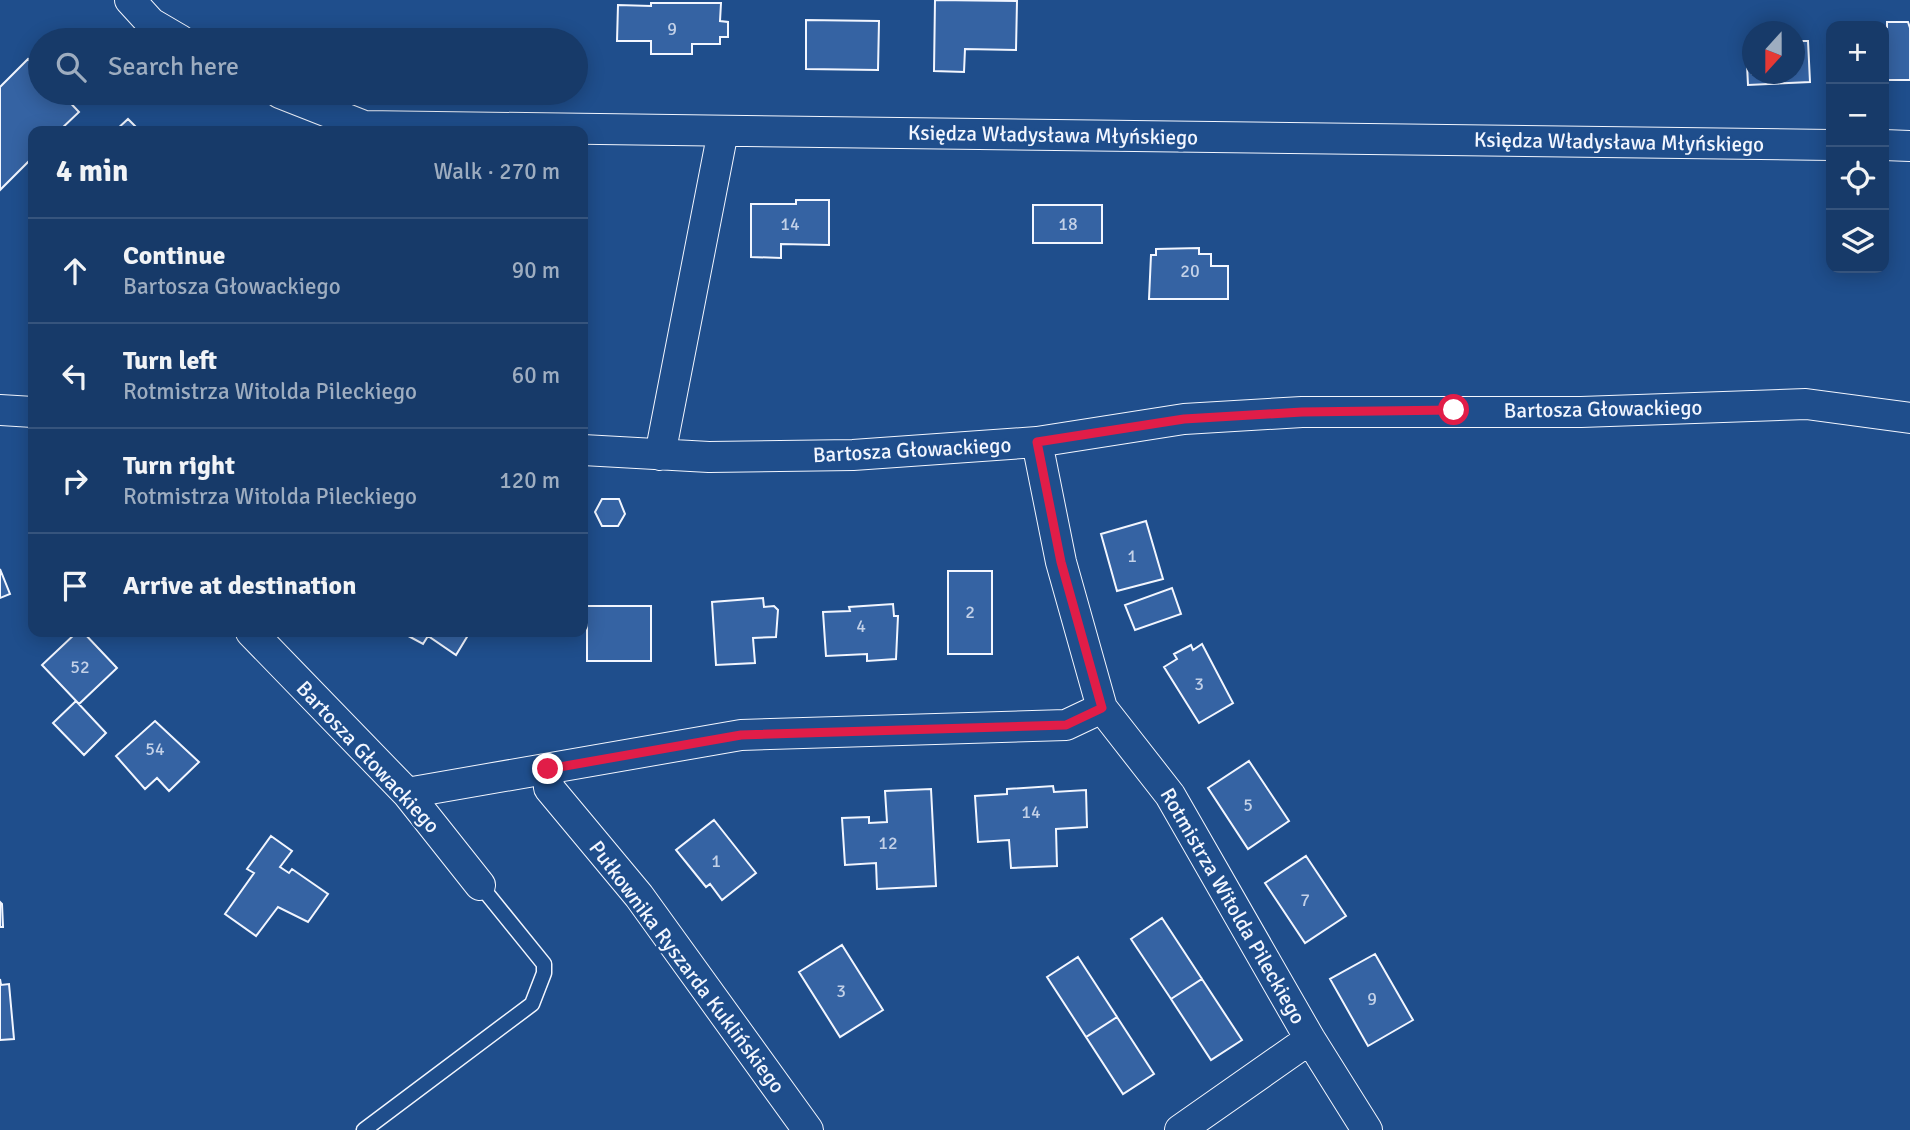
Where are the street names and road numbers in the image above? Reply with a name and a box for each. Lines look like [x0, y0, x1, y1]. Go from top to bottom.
street label: Księdza Władysława Młyńskiego [908, 119, 1198, 151]
street label: Księdza Władysława Młyńskiego [1474, 126, 1764, 158]
street label: Bartosza Głowackiego [1503, 394, 1703, 424]
street label: Bartosza Głowackiego [812, 432, 1012, 468]
street label: Bartosza Głowackiego [291, 675, 445, 839]
street label: Rotmistrza Witolda Pileckiego [1155, 783, 1311, 1029]
street label: Pułkownika Ryszarda Kuklińskiego [583, 836, 791, 1098]

